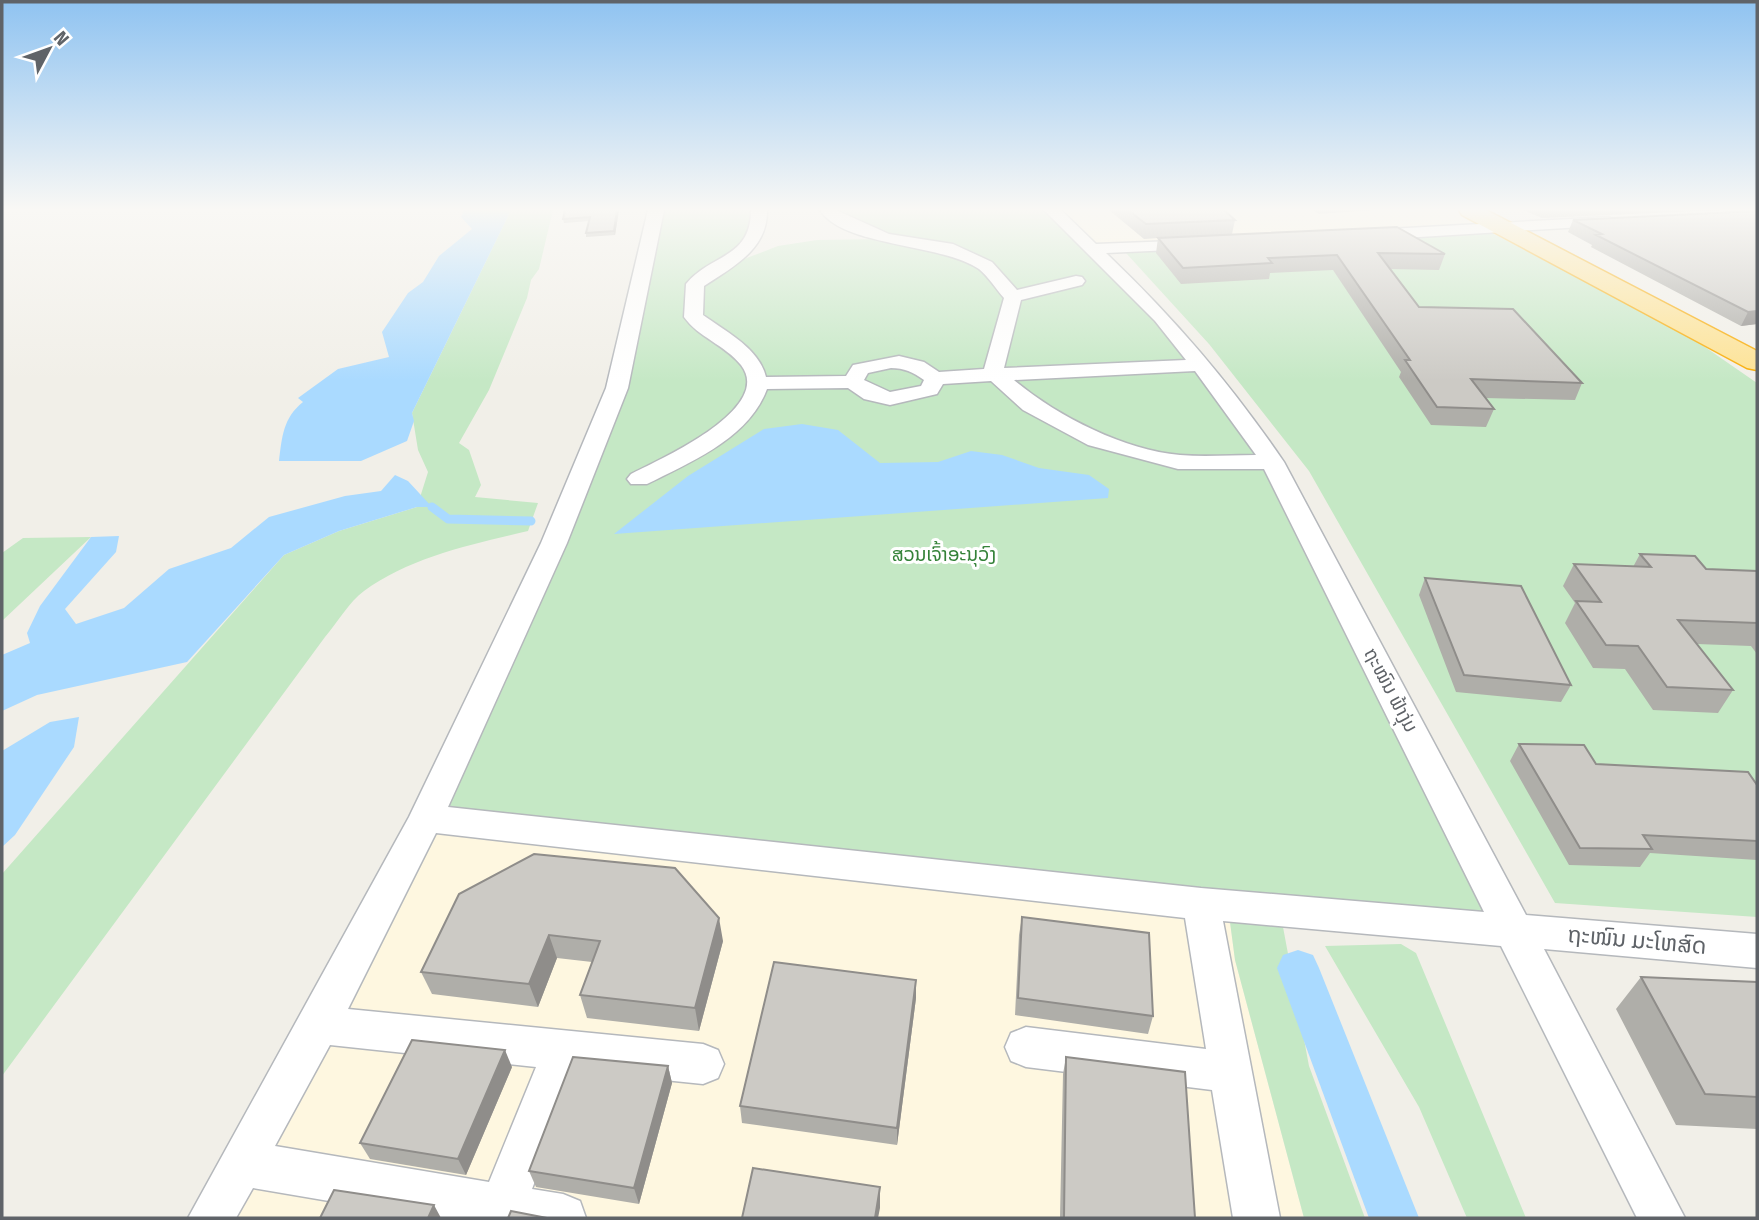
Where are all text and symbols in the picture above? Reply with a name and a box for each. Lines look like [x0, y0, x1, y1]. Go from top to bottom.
north arrow [14, 14, 84, 84]
text: N [49, 26, 74, 50]
park label: ສວນເຈົ້າອະນຸວົງ [892, 540, 996, 567]
street label: ຖະໝົນ ຟ້າງຸ່ມ [1356, 644, 1423, 738]
street label: ຖະໜົນ ມະໂຫສົດ [1566, 920, 1708, 960]

